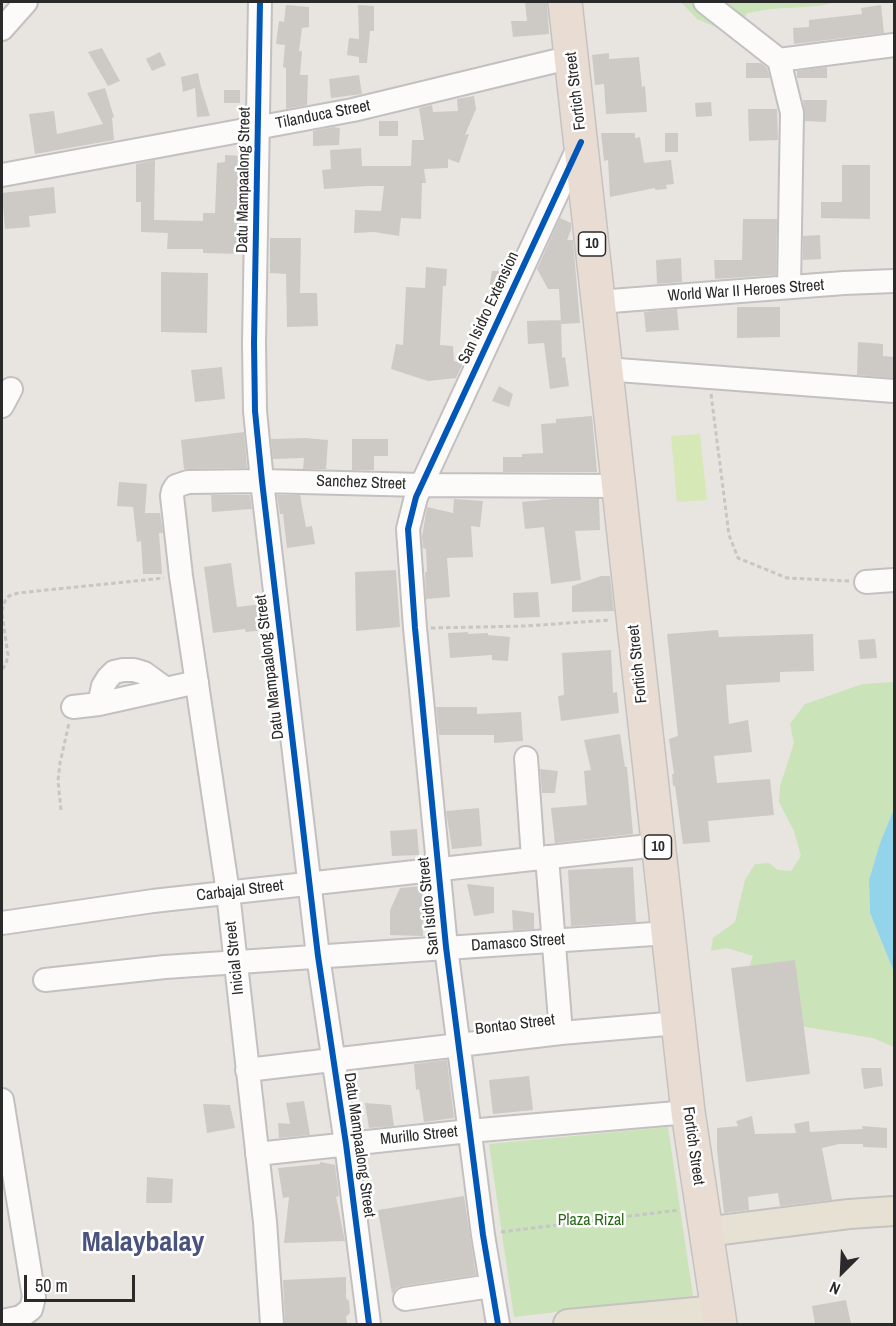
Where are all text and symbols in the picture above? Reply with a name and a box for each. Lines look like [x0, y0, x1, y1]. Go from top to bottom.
street label: Fortich Street [562, 51, 590, 131]
street label: Tilanduca Street [274, 96, 372, 134]
street label: Datu Mampaalong Street [233, 107, 255, 253]
road number: 10 [578, 232, 606, 256]
street label: San Isidro Extension [455, 249, 523, 367]
street label: World War II Heroes Street [667, 276, 825, 306]
street label: Sanchez Street [316, 472, 406, 494]
street label: Datu Mampaalong Street [252, 593, 288, 741]
street label: Fortich Street [624, 624, 652, 704]
road number: 10 [644, 835, 672, 859]
street label: San Isidro Street [414, 856, 444, 956]
street label: Carbajal Street [195, 876, 285, 906]
street label: Inicial Street [222, 920, 248, 996]
street label: Damasco Street [470, 930, 566, 956]
street label: Bontao Street [474, 1011, 556, 1039]
street label: Datu Mampaalong Street [339, 1071, 379, 1219]
street label: Fortich Street [678, 1106, 708, 1186]
street label: Murillo Street [379, 1122, 459, 1150]
park label: Plaza Rizal [558, 1211, 624, 1231]
district label: Malaybalay [82, 1226, 204, 1260]
north arrow [812, 1242, 872, 1302]
scale bar [27, 1263, 138, 1301]
text: 50 m [35, 1273, 68, 1298]
text: N [826, 1276, 843, 1300]

